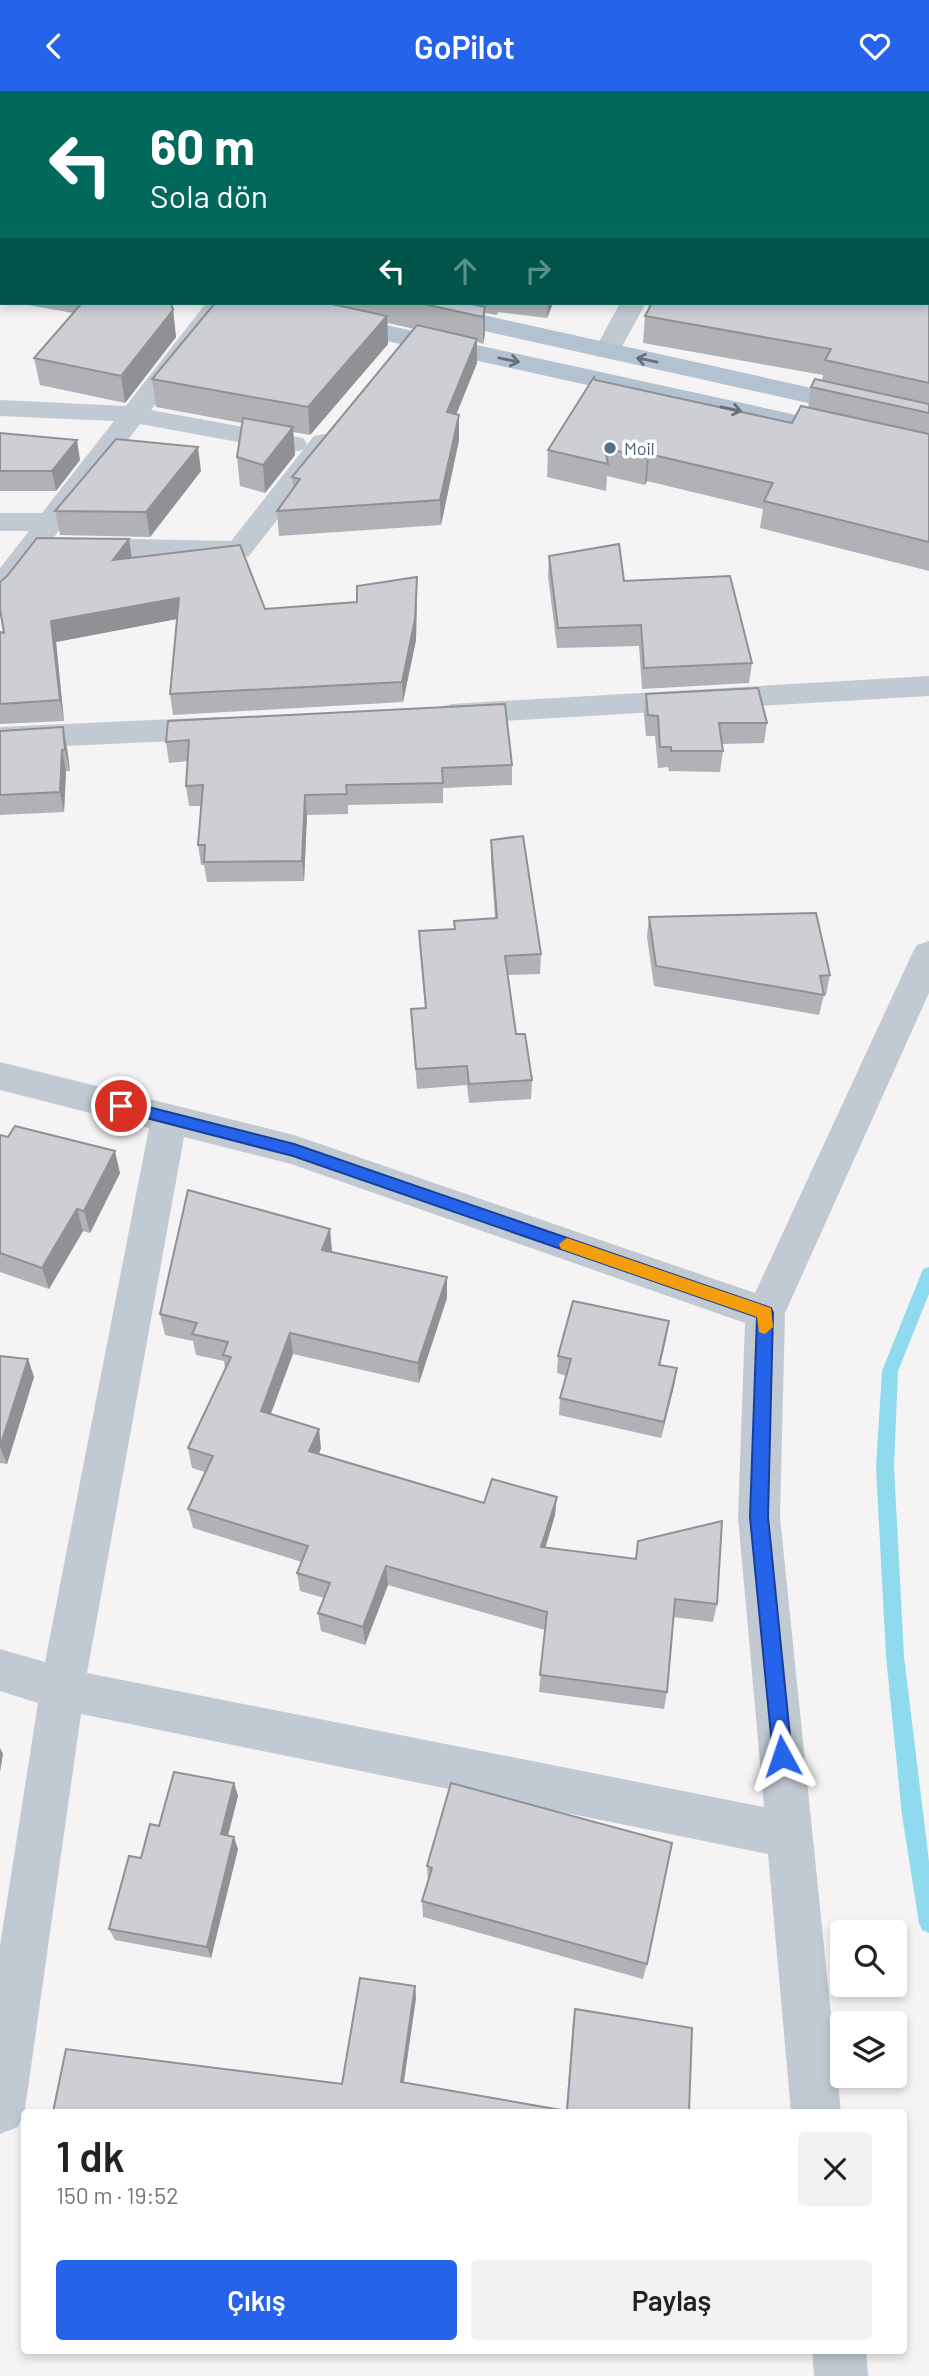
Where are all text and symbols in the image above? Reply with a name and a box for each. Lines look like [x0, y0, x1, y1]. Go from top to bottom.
icon: back [35, 27, 73, 65]
text: GoPilot [414, 27, 515, 65]
icon: heart [856, 27, 894, 65]
text: 60 m [150, 116, 255, 175]
icon: left [35, 119, 126, 210]
text: Sola dön [150, 176, 268, 214]
icon: left [373, 252, 411, 290]
icon: ahead [446, 252, 484, 290]
icon: right [519, 252, 557, 290]
one-way arrow [636, 352, 659, 366]
one-way arrow [497, 353, 520, 367]
one-way arrow [719, 402, 742, 416]
place label: Moil [624, 437, 655, 459]
marker: Moil [602, 440, 618, 456]
pin [91, 1076, 151, 1136]
icon: arrive [102, 1087, 140, 1125]
position arrow [745, 1719, 819, 1793]
map controls [830, 1920, 907, 2088]
button: search [830, 1920, 907, 1997]
button: layers [830, 2011, 907, 2088]
text: 1 dk [56, 2130, 125, 2180]
button: close [798, 2132, 872, 2206]
text: 150 m · 19:52 [56, 2181, 179, 2209]
button: Çıkış [56, 2260, 457, 2340]
button: Paylaş [471, 2260, 872, 2340]

